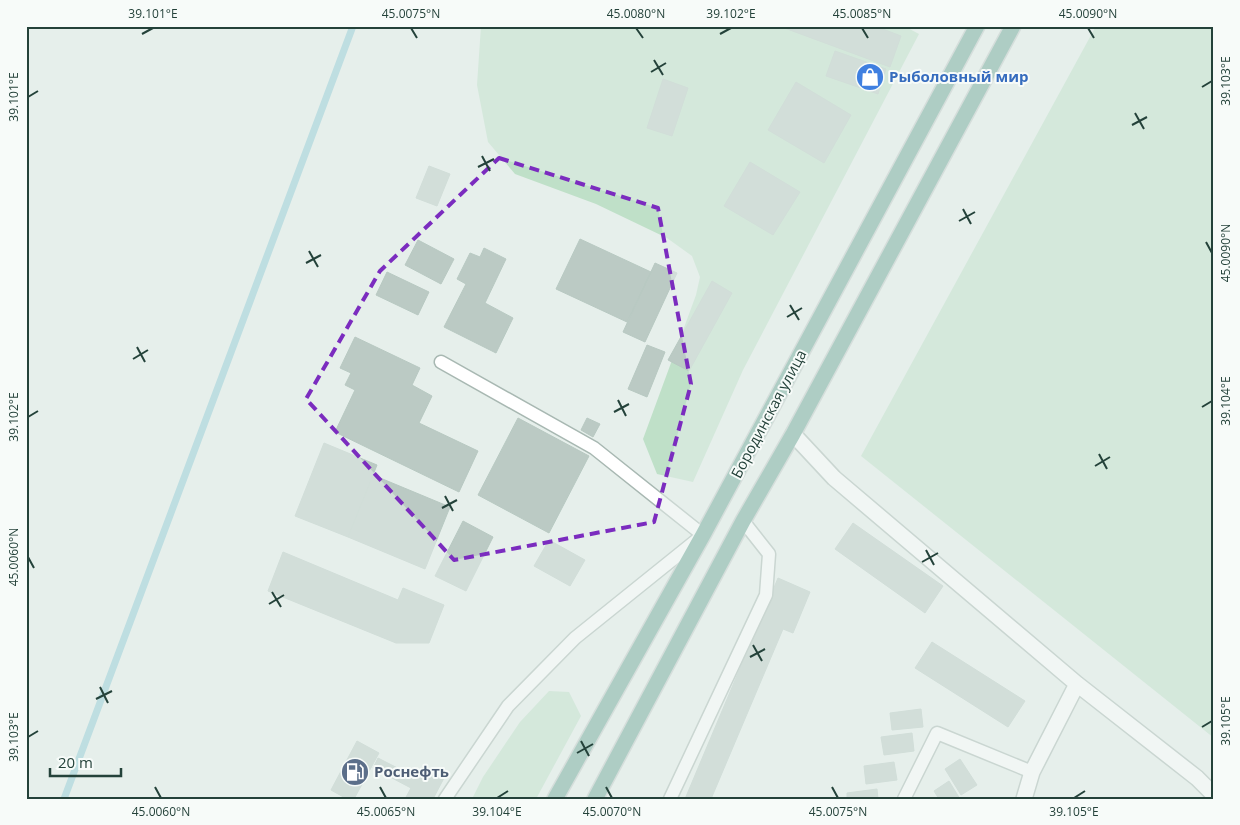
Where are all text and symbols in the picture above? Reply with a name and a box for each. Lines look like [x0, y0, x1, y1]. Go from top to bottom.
text: 39.101°E [128, 5, 178, 22]
text: 45.0075°N [382, 5, 440, 22]
text: 45.0080°N [607, 5, 665, 22]
text: 39.102°E [706, 5, 756, 22]
text: 45.0085°N [833, 5, 891, 22]
text: 45.0090°N [1059, 5, 1117, 22]
text: 39.103°E [1217, 56, 1234, 106]
shop icon: Рыболовный мир [855, 62, 885, 92]
place label: Рыболовный мир [889, 66, 1029, 86]
text: 39.101°E [5, 72, 22, 122]
text: 45.0090°N [1217, 224, 1234, 282]
street label: Бородинская улица [726, 346, 810, 481]
text: 39.104°E [1217, 376, 1234, 426]
text: 39.102°E [5, 392, 22, 442]
text: 45.0060°N [5, 528, 22, 586]
text: 39.105°E [1217, 696, 1234, 746]
text: 39.103°E [5, 712, 22, 762]
scale bar [50, 745, 121, 777]
text: 20 m [58, 752, 93, 772]
fuel station icon: Роснефть [340, 757, 370, 787]
place label: Роснефть [374, 761, 449, 781]
text: 45.0060°N [132, 803, 190, 820]
text: 45.0065°N [357, 803, 415, 820]
text: 39.104°E [472, 803, 522, 820]
text: 45.0070°N [583, 803, 641, 820]
text: 45.0075°N [809, 803, 867, 820]
text: 39.105°E [1049, 803, 1099, 820]

